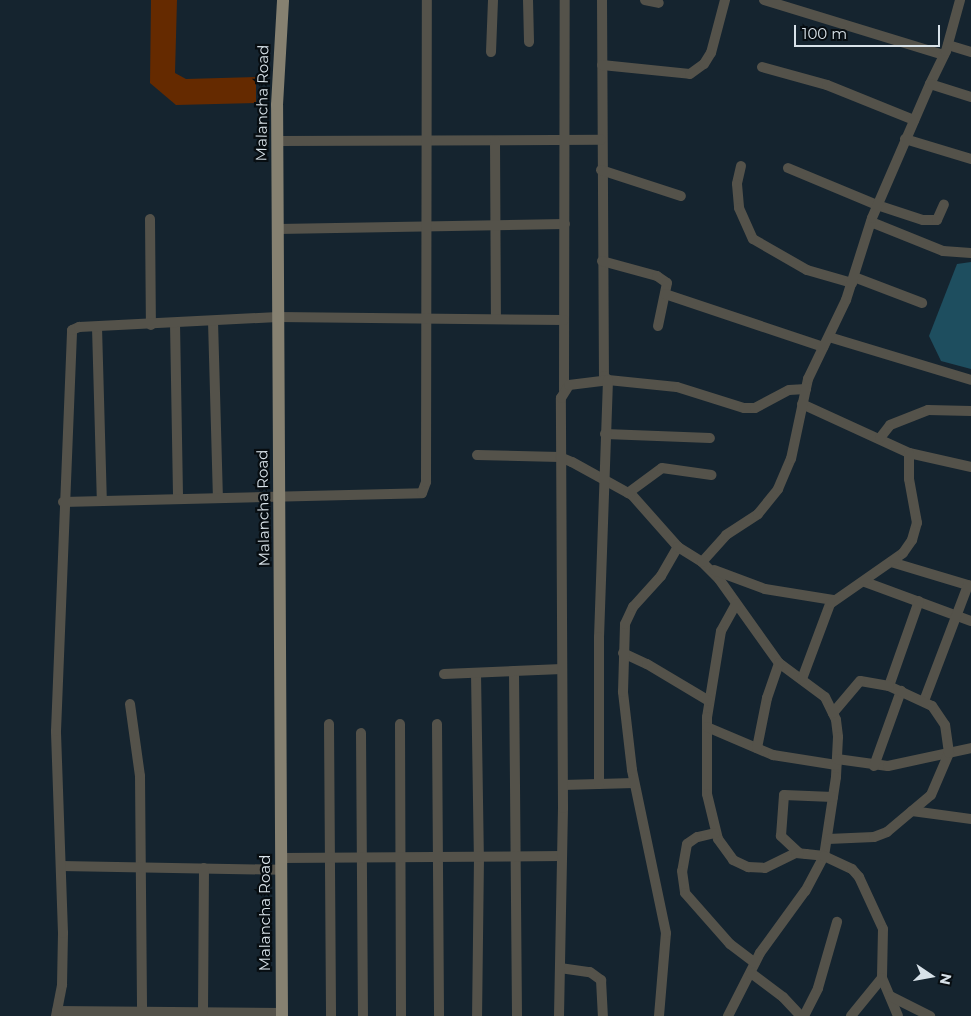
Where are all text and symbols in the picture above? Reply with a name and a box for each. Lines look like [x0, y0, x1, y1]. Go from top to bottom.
scale bar [796, 15, 942, 47]
text: 100 m [802, 24, 847, 43]
street label: Malancha Road [252, 45, 272, 161]
street label: Malancha Road [253, 450, 273, 566]
street label: Malancha Road [256, 855, 274, 971]
north arrow [906, 951, 956, 1001]
text: N [936, 972, 956, 987]

